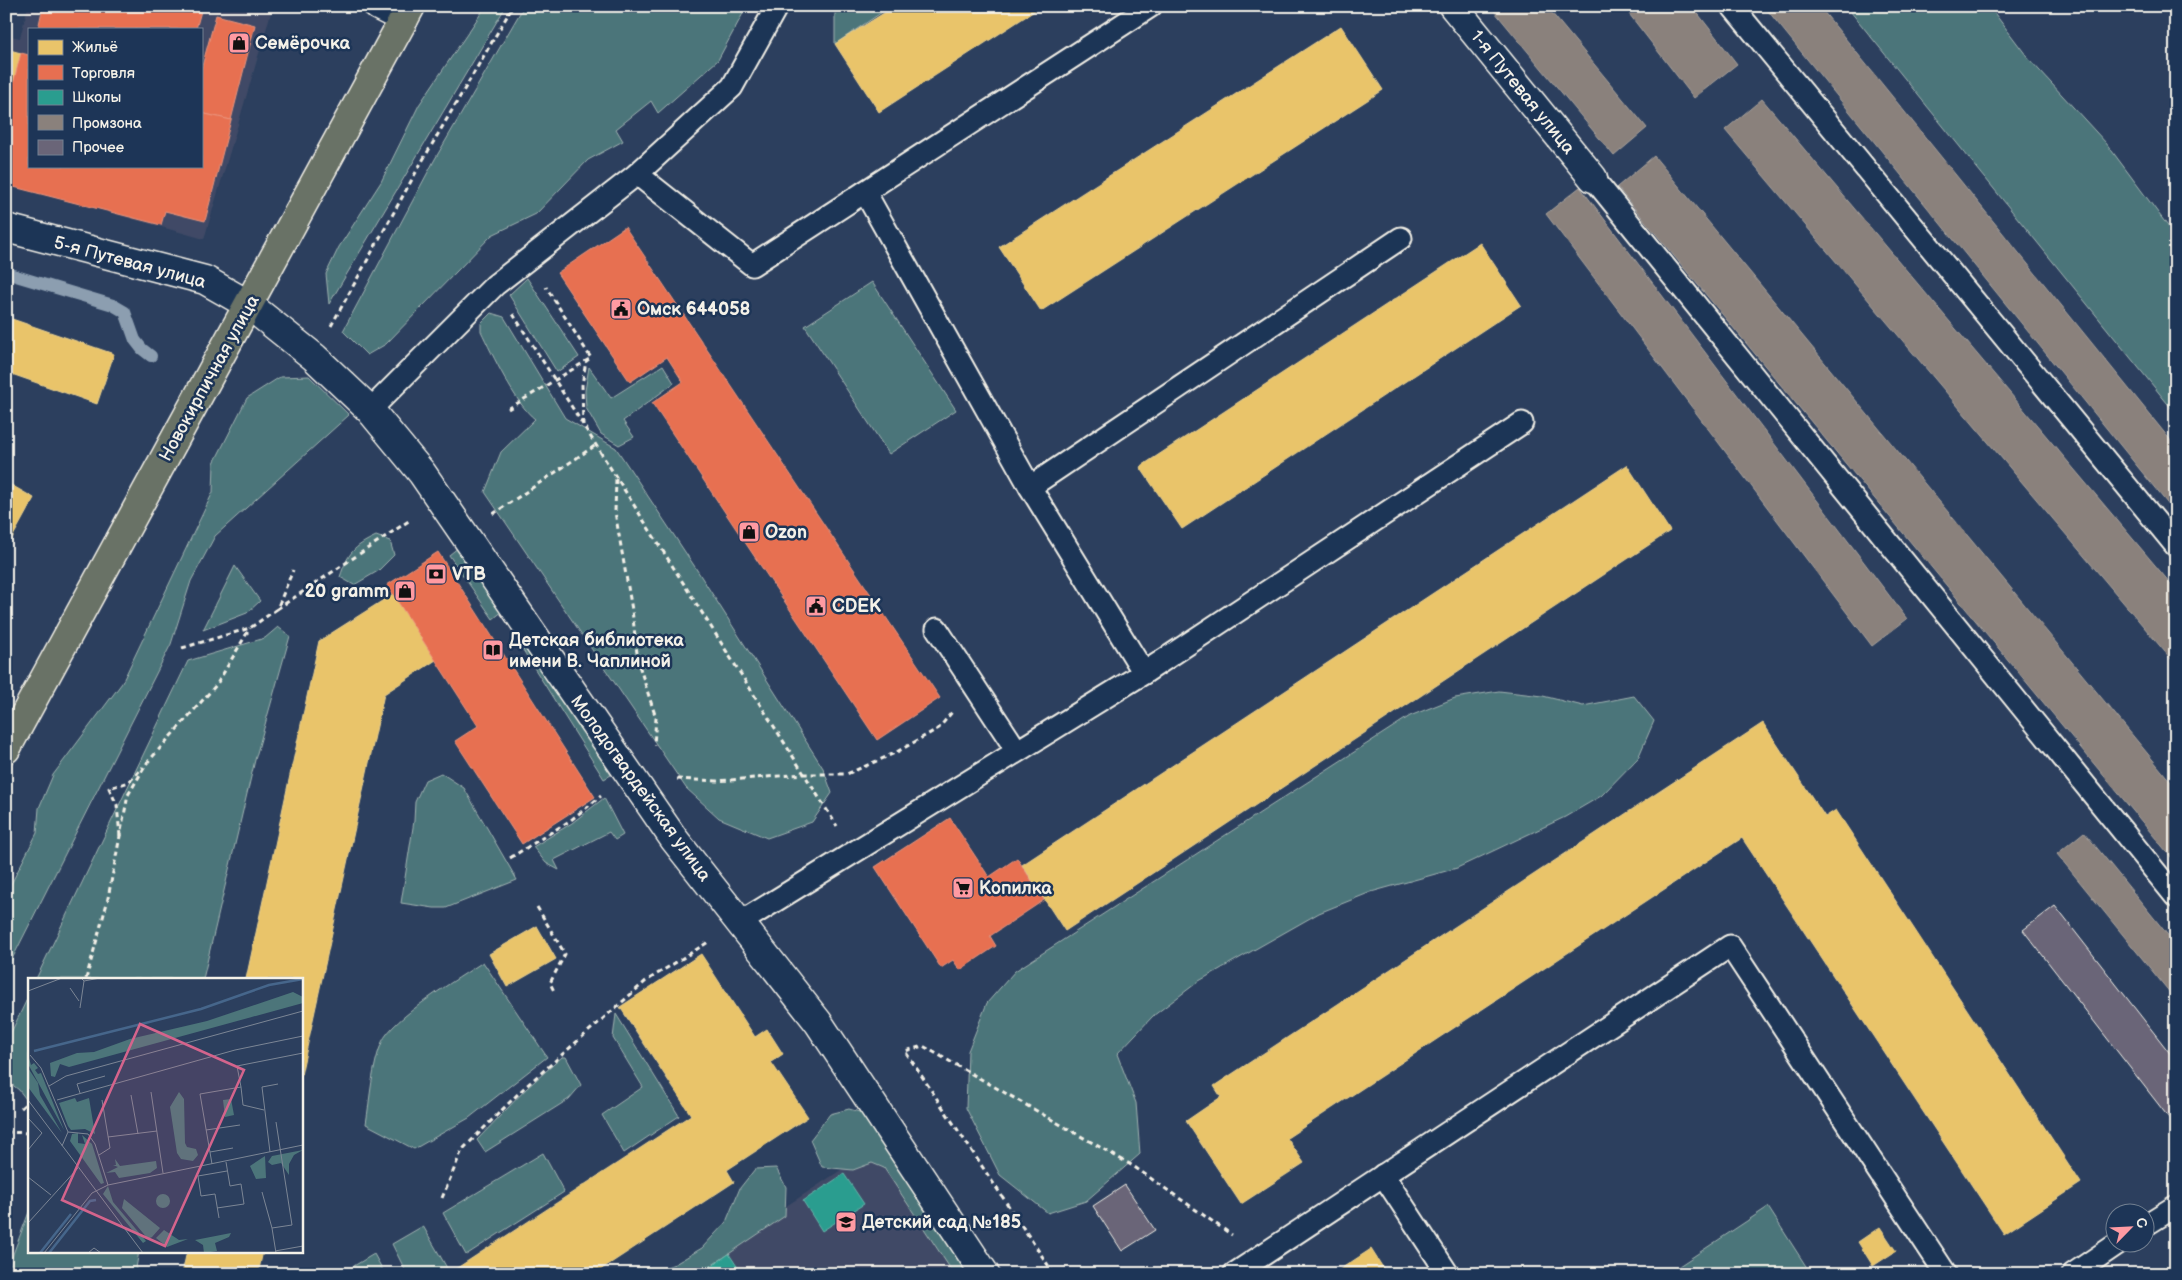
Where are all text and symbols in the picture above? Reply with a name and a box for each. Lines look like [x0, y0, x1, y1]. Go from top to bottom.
street label: 1-я Путевая улица [1466, 26, 1579, 159]
legend [28, 28, 202, 168]
shop icon: Семёрочка [227, 31, 251, 55]
place label: Семёрочка [255, 33, 351, 54]
text: Жильё [72, 38, 118, 57]
text: Торговля [72, 64, 135, 83]
text: Школы [72, 88, 121, 107]
text: Промзона [72, 114, 142, 133]
text: Прочее [72, 138, 124, 157]
street label: 5-я Путевая улица [52, 232, 209, 293]
street label: Новокирпичная улица [155, 291, 264, 465]
public building icon: Омск 644058 [609, 297, 633, 321]
place label: Омск 644058 [637, 299, 751, 320]
shop icon: Ozon [737, 520, 761, 544]
place label: Ozon [765, 522, 807, 543]
bank icon: VTB [424, 562, 448, 586]
place label: VTB [452, 564, 486, 585]
shop icon: 20 gramm [393, 579, 417, 603]
place label: 20 gramm [304, 581, 389, 602]
public building icon: CDEK [804, 594, 828, 618]
place label: CDEK [832, 596, 881, 617]
place label: Детская библиотека имени В. Чаплиной [509, 630, 684, 672]
library icon: Детская библиотека имени В. Чаплиной [481, 638, 505, 662]
street label: Молодогвардейская улица [566, 691, 715, 886]
supermarket icon: Копилка [951, 876, 975, 900]
place label: Копилка [979, 878, 1052, 899]
inset map [28, 978, 302, 1252]
north arrow [2104, 1202, 2154, 1252]
school or university icon: Детский сад №185 [834, 1210, 858, 1234]
place label: Детский сад №185 [862, 1212, 1021, 1233]
text: С [2132, 1215, 2151, 1231]

